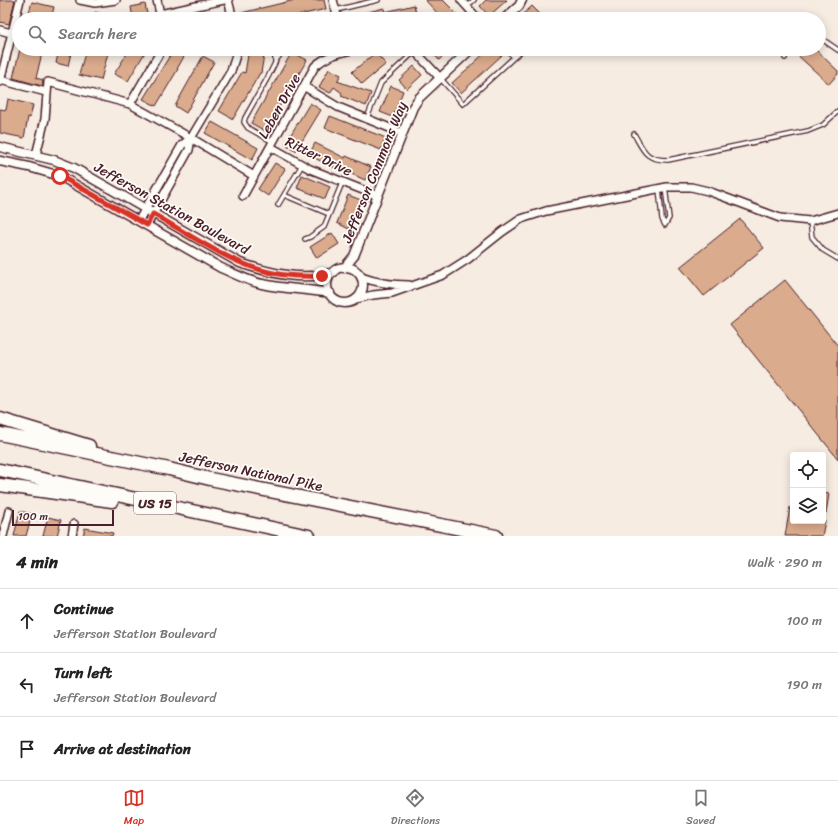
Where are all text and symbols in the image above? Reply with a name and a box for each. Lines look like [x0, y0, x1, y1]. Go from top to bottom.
search box [12, 12, 826, 56]
text: Search here [58, 21, 137, 47]
icon: search [26, 23, 48, 45]
street label: Leben Drive [251, 69, 308, 144]
street label: Jefferson Commons Way [334, 97, 415, 248]
street label: Ritter Drive [281, 129, 357, 184]
street label: Jefferson Station Boulevard [88, 155, 256, 262]
route start [51, 167, 69, 185]
route end [313, 267, 331, 285]
street label: Jefferson National Pike [176, 444, 325, 499]
map controls [790, 452, 826, 524]
button: locate [790, 452, 826, 488]
button: layers [790, 488, 826, 524]
road number: US 15 [134, 492, 176, 514]
text: 100 m [18, 507, 48, 526]
scale bar [12, 508, 114, 527]
text: 4 min [16, 547, 58, 577]
text: Walk · 290 m [748, 551, 822, 574]
text: Continue [54, 596, 114, 622]
text: 100 m [787, 609, 822, 632]
icon: ahead [16, 610, 38, 632]
text: Jefferson Station Boulevard [54, 622, 216, 645]
text: Turn left [54, 660, 112, 686]
text: 190 m [787, 673, 822, 696]
icon: left [16, 674, 38, 696]
text: Jefferson Station Boulevard [54, 686, 216, 709]
text: Arrive at destination [54, 736, 191, 762]
icon: arrive [16, 738, 38, 760]
tab: Map [123, 787, 145, 830]
tab: Directions [391, 787, 440, 830]
tab: Saved [686, 787, 715, 830]

